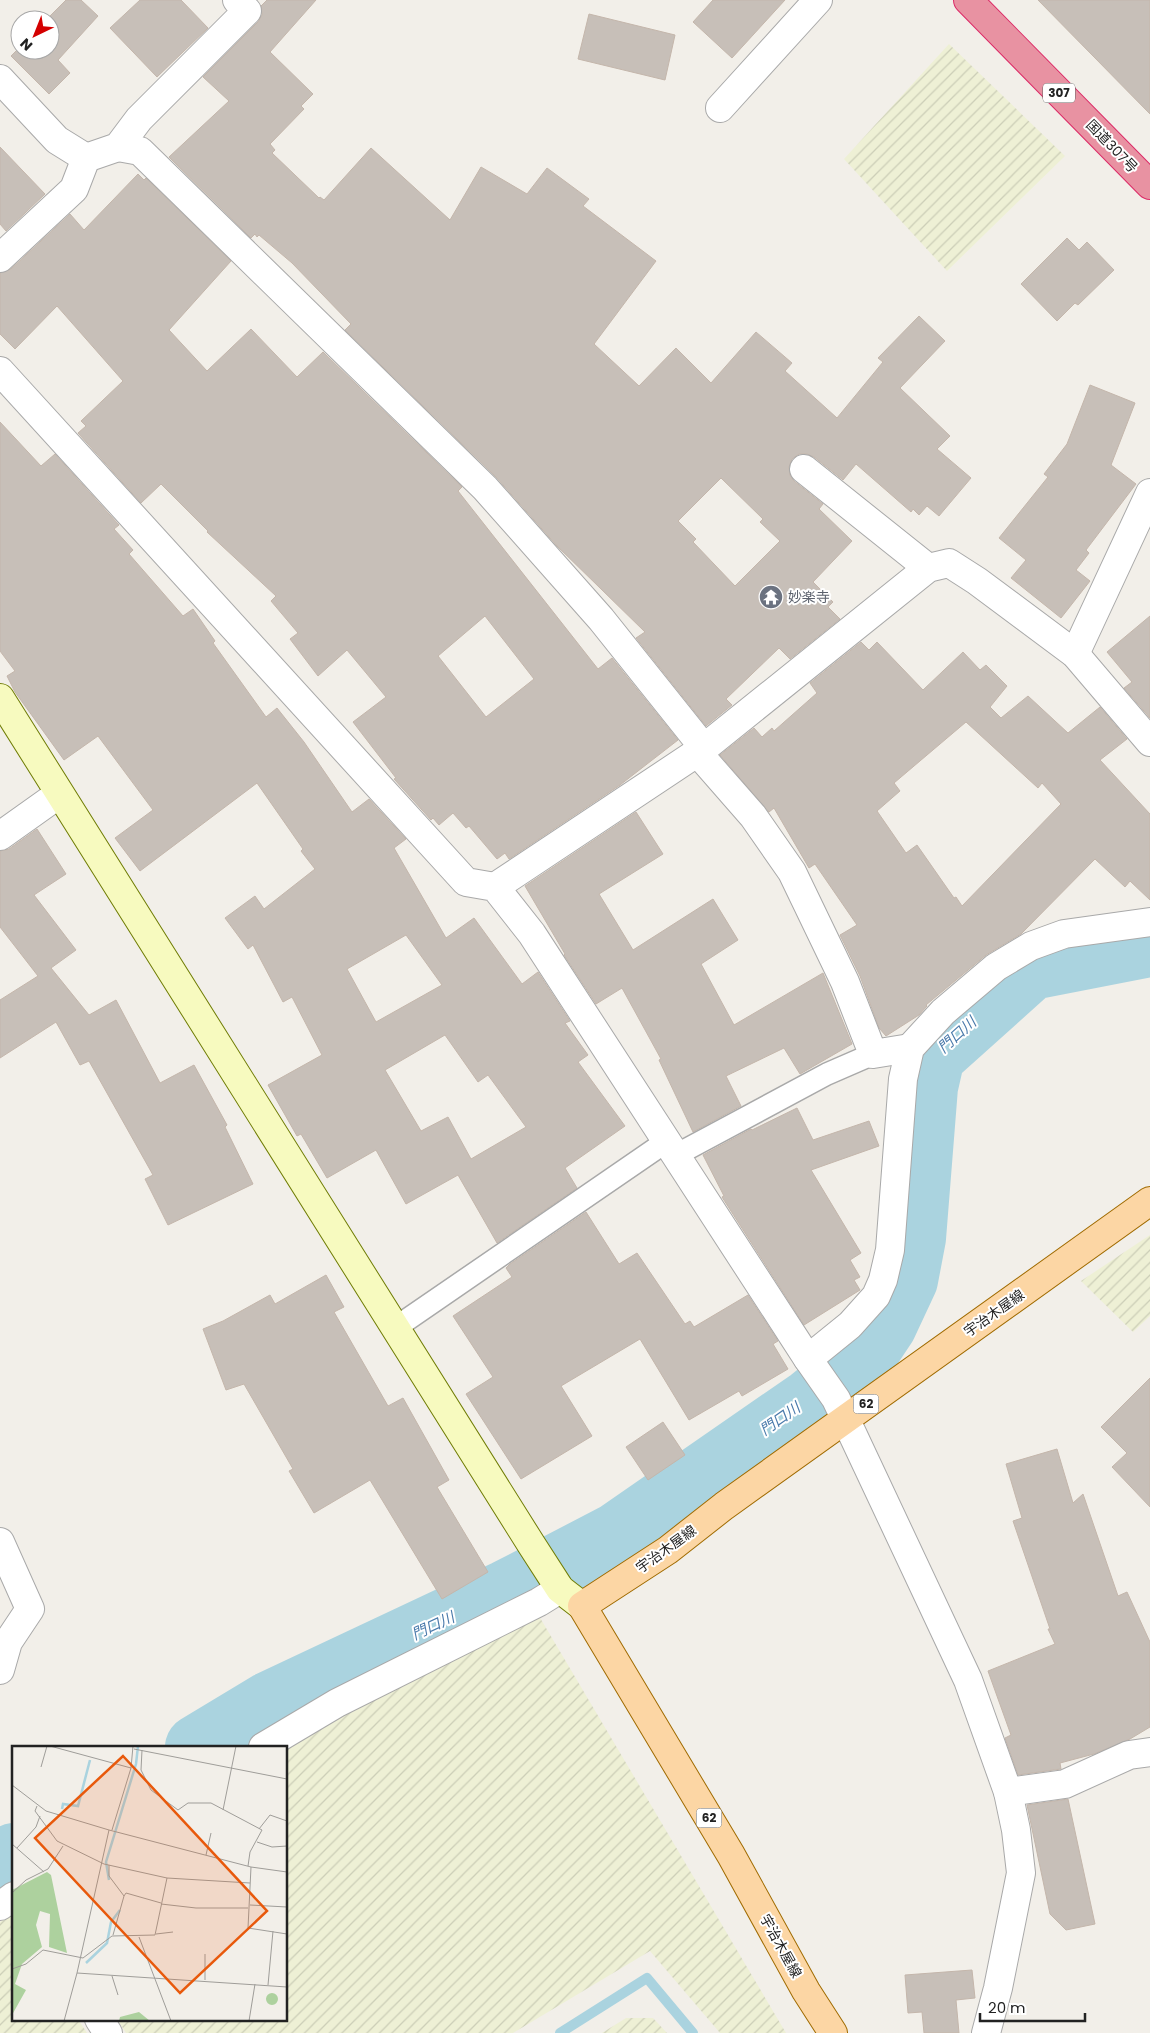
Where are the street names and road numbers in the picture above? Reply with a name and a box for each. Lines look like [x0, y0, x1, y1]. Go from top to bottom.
road number: 307 [1043, 84, 1075, 102]
street label: 国道307号 [1082, 115, 1142, 177]
street label: 宇治木屋線 [960, 1285, 1028, 1341]
road number: 62 [854, 1395, 878, 1414]
street label: 宇治木屋線 [632, 1520, 700, 1578]
road number: 62 [696, 1809, 722, 1828]
street label: 宇治木屋線 [755, 1911, 807, 1981]

